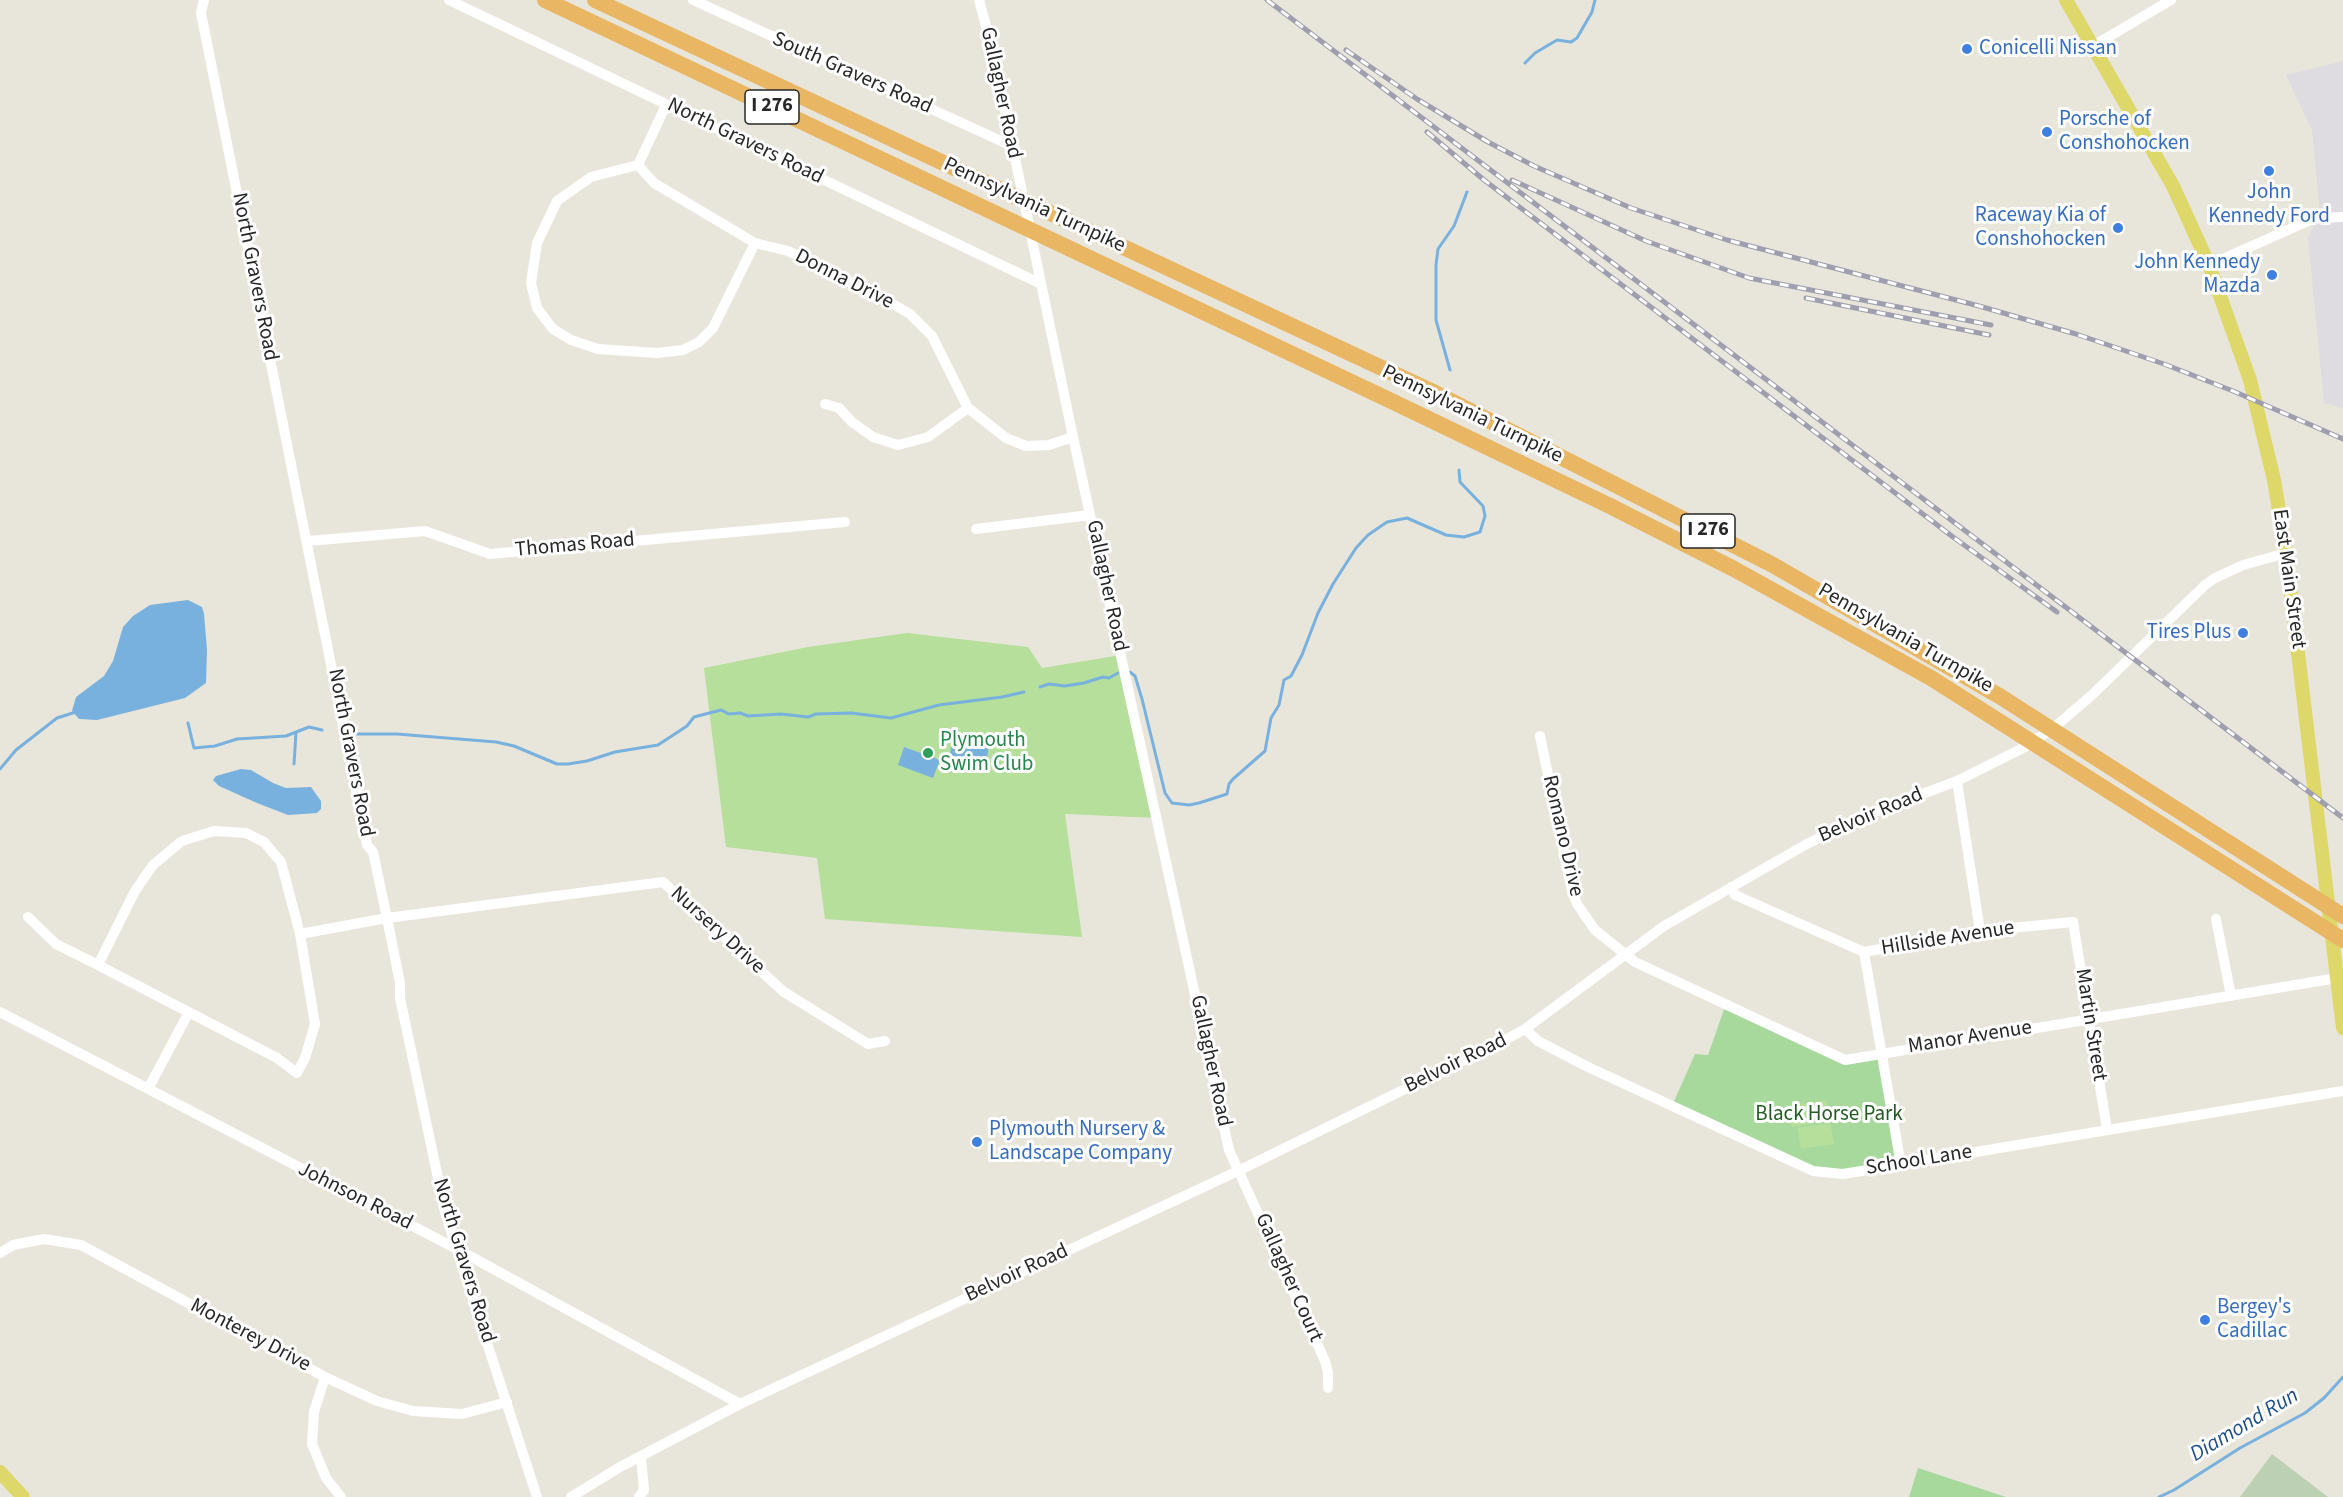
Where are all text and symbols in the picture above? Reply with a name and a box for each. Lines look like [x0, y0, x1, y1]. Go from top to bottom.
street label: Gallagher Road [974, 25, 1026, 161]
street label: South Gravers Road [768, 27, 936, 121]
place label: Conicelli Nissan [1979, 36, 2117, 62]
marker: Conicelli Nissan [1960, 42, 1974, 56]
road number: I 276 [745, 90, 799, 124]
street label: North Gravers Road [663, 93, 827, 191]
place label: Porsche of Conshohocken [2059, 107, 2190, 157]
marker: Porsche of Conshohocken [2040, 125, 2054, 139]
street label: Pennsylvania Turnpike [939, 153, 1129, 259]
marker: John Kennedy Ford [2262, 164, 2276, 178]
place label: John Kennedy Ford [2208, 180, 2330, 230]
street label: North Gravers Road [225, 191, 283, 363]
place label: Raceway Kia of Conshohocken [1975, 203, 2106, 253]
marker: Raceway Kia of Conshohocken [2111, 221, 2125, 235]
street label: Donna Drive [790, 244, 898, 316]
place label: John Kennedy Mazda [2134, 250, 2260, 300]
marker: John Kennedy Mazda [2265, 268, 2279, 282]
street label: Pennsylvania Turnpike [1378, 360, 1566, 470]
street label: East Main Street [2266, 508, 2310, 650]
road number: I 276 [1681, 514, 1735, 548]
street label: Gallagher Road [1080, 518, 1132, 654]
street label: Thomas Road [514, 528, 636, 564]
street label: Pennsylvania Turnpike [1813, 579, 1997, 699]
place label: Tires Plus [2147, 620, 2231, 646]
marker: Tires Plus [2236, 626, 2250, 640]
street label: North Gravers Road [321, 667, 379, 839]
place label: Plymouth Swim Club [940, 728, 1033, 778]
marker: Plymouth Swim Club [921, 746, 935, 760]
street label: Romano Drive [1536, 773, 1588, 899]
street label: Belvoir Road [1815, 783, 1927, 849]
street label: Nursery Drive [664, 882, 770, 980]
street label: Hillside Avenue [1880, 916, 2016, 962]
street label: Martin Street [2069, 967, 2111, 1083]
street label: Gallagher Road [1184, 993, 1236, 1129]
street label: Manor Avenue [1906, 1016, 2034, 1060]
street label: Belvoir Road [1401, 1028, 1511, 1100]
park label: Black Horse Park [1755, 1102, 1903, 1128]
place label: Plymouth Nursery & Landscape Company [989, 1117, 1172, 1167]
marker: Plymouth Nursery & Landscape Company [970, 1135, 984, 1149]
street label: School Lane [1864, 1140, 1974, 1182]
street label: Johnson Road [293, 1157, 417, 1237]
street label: North Gravers Road [426, 1176, 500, 1346]
street label: Gallagher Court [1248, 1210, 1328, 1346]
street label: Belvoir Road [961, 1239, 1073, 1309]
street label: Monterey Drive [186, 1294, 314, 1378]
place label: Bergey's Cadillac [2217, 1295, 2291, 1345]
marker: Bergey's Cadillac [2198, 1313, 2212, 1327]
water label: Diamond Run [2186, 1383, 2304, 1469]

